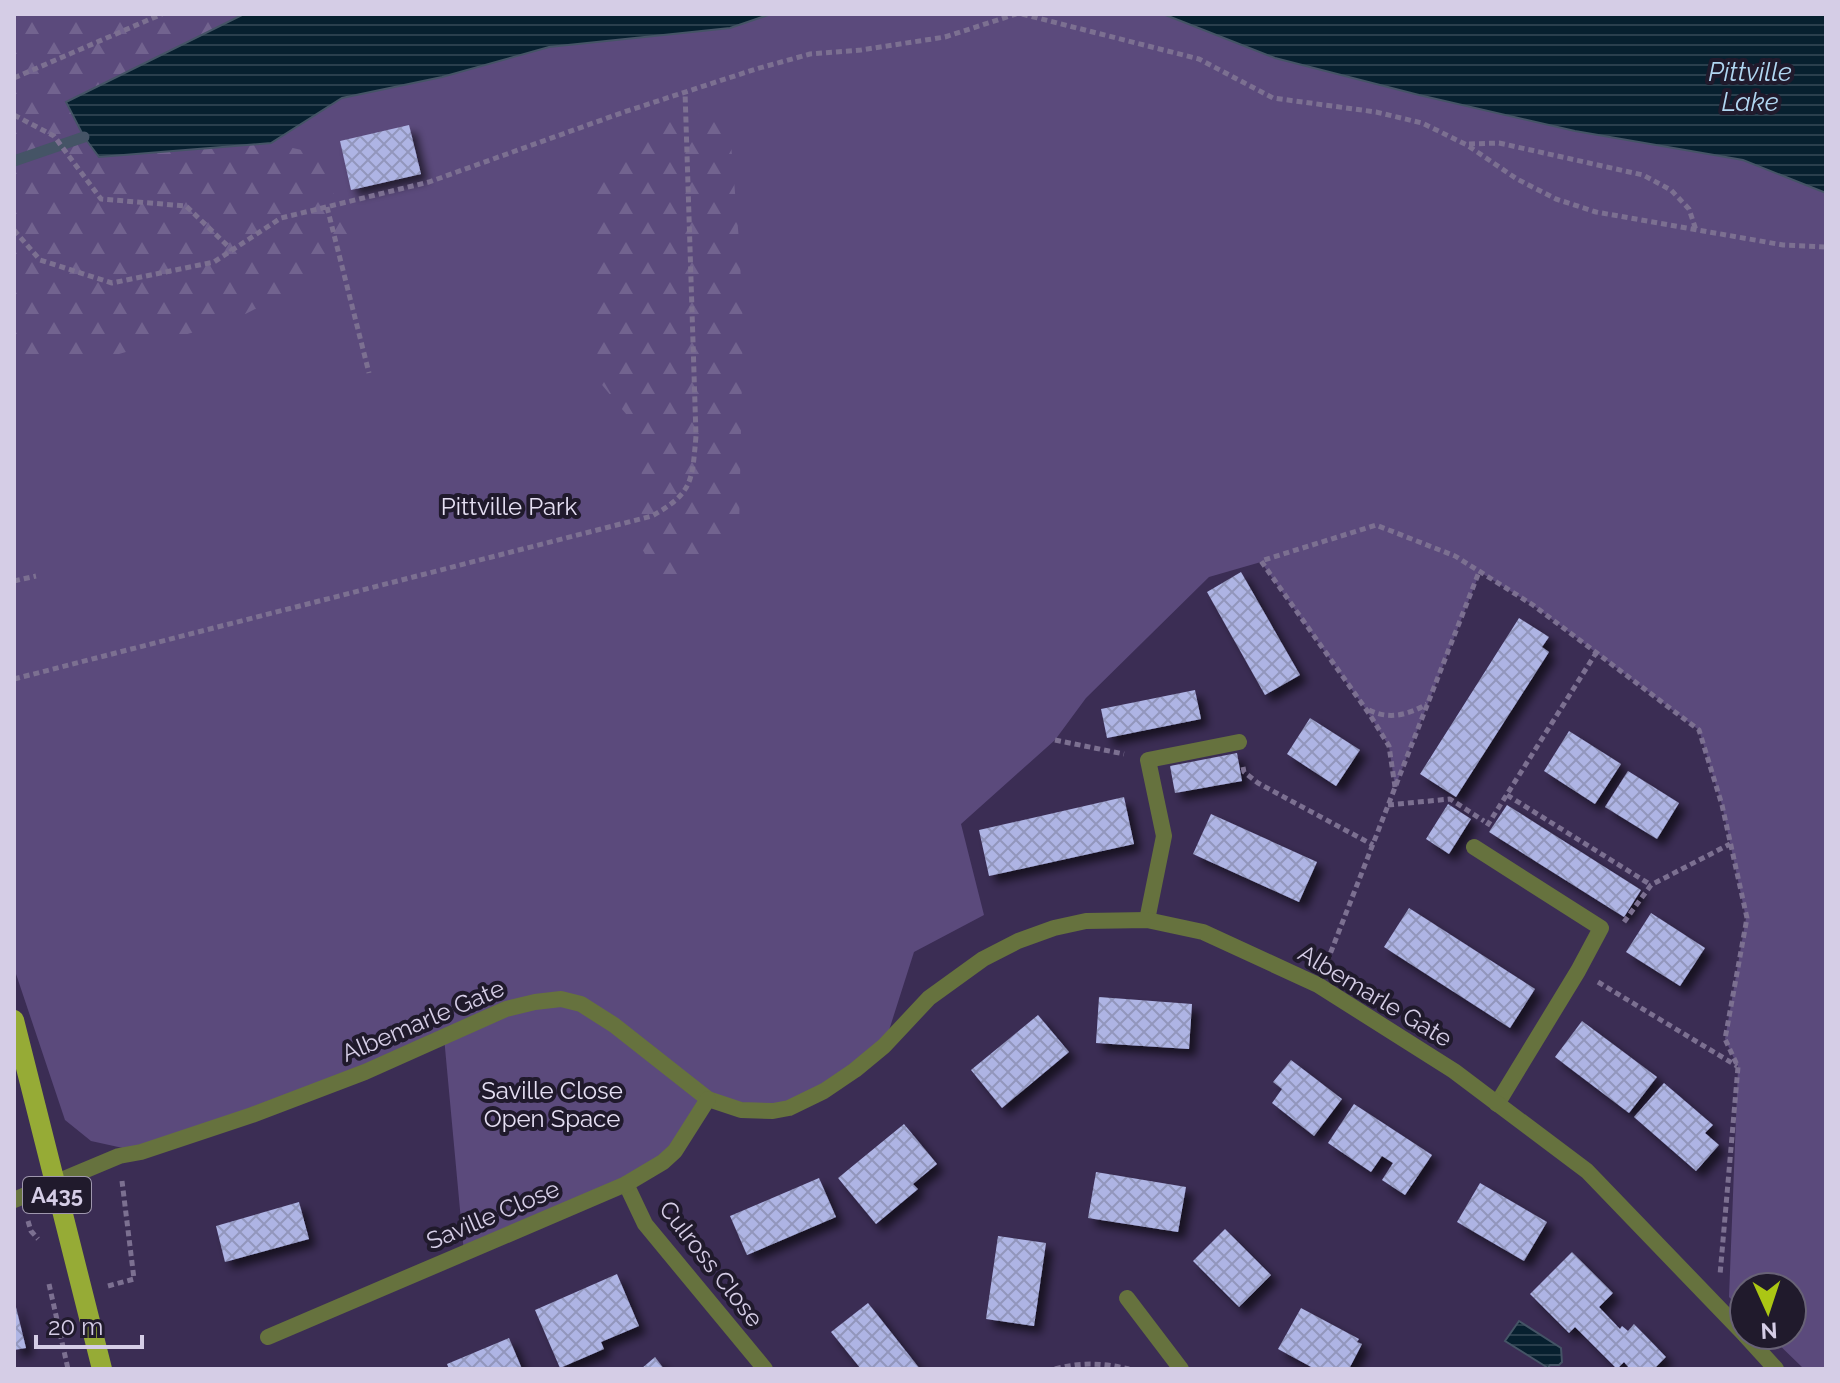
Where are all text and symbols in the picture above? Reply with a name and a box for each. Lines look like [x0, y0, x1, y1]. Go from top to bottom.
water label: Pittville Lake [1708, 57, 1792, 117]
park label: Pittville Park [441, 492, 578, 521]
street label: Albemarle Gate [1293, 938, 1457, 1053]
street label: Albemarle Gate [337, 973, 509, 1068]
park label: Saville Close Open Space [481, 1076, 623, 1133]
street label: Saville Close [422, 1174, 564, 1256]
road number: A435 [23, 1177, 91, 1213]
street label: Culross Close [653, 1195, 770, 1332]
north arrow [1728, 1271, 1808, 1351]
scale bar [36, 1299, 142, 1349]
text: 20 m [48, 1312, 103, 1341]
text: N [1760, 1318, 1778, 1344]

